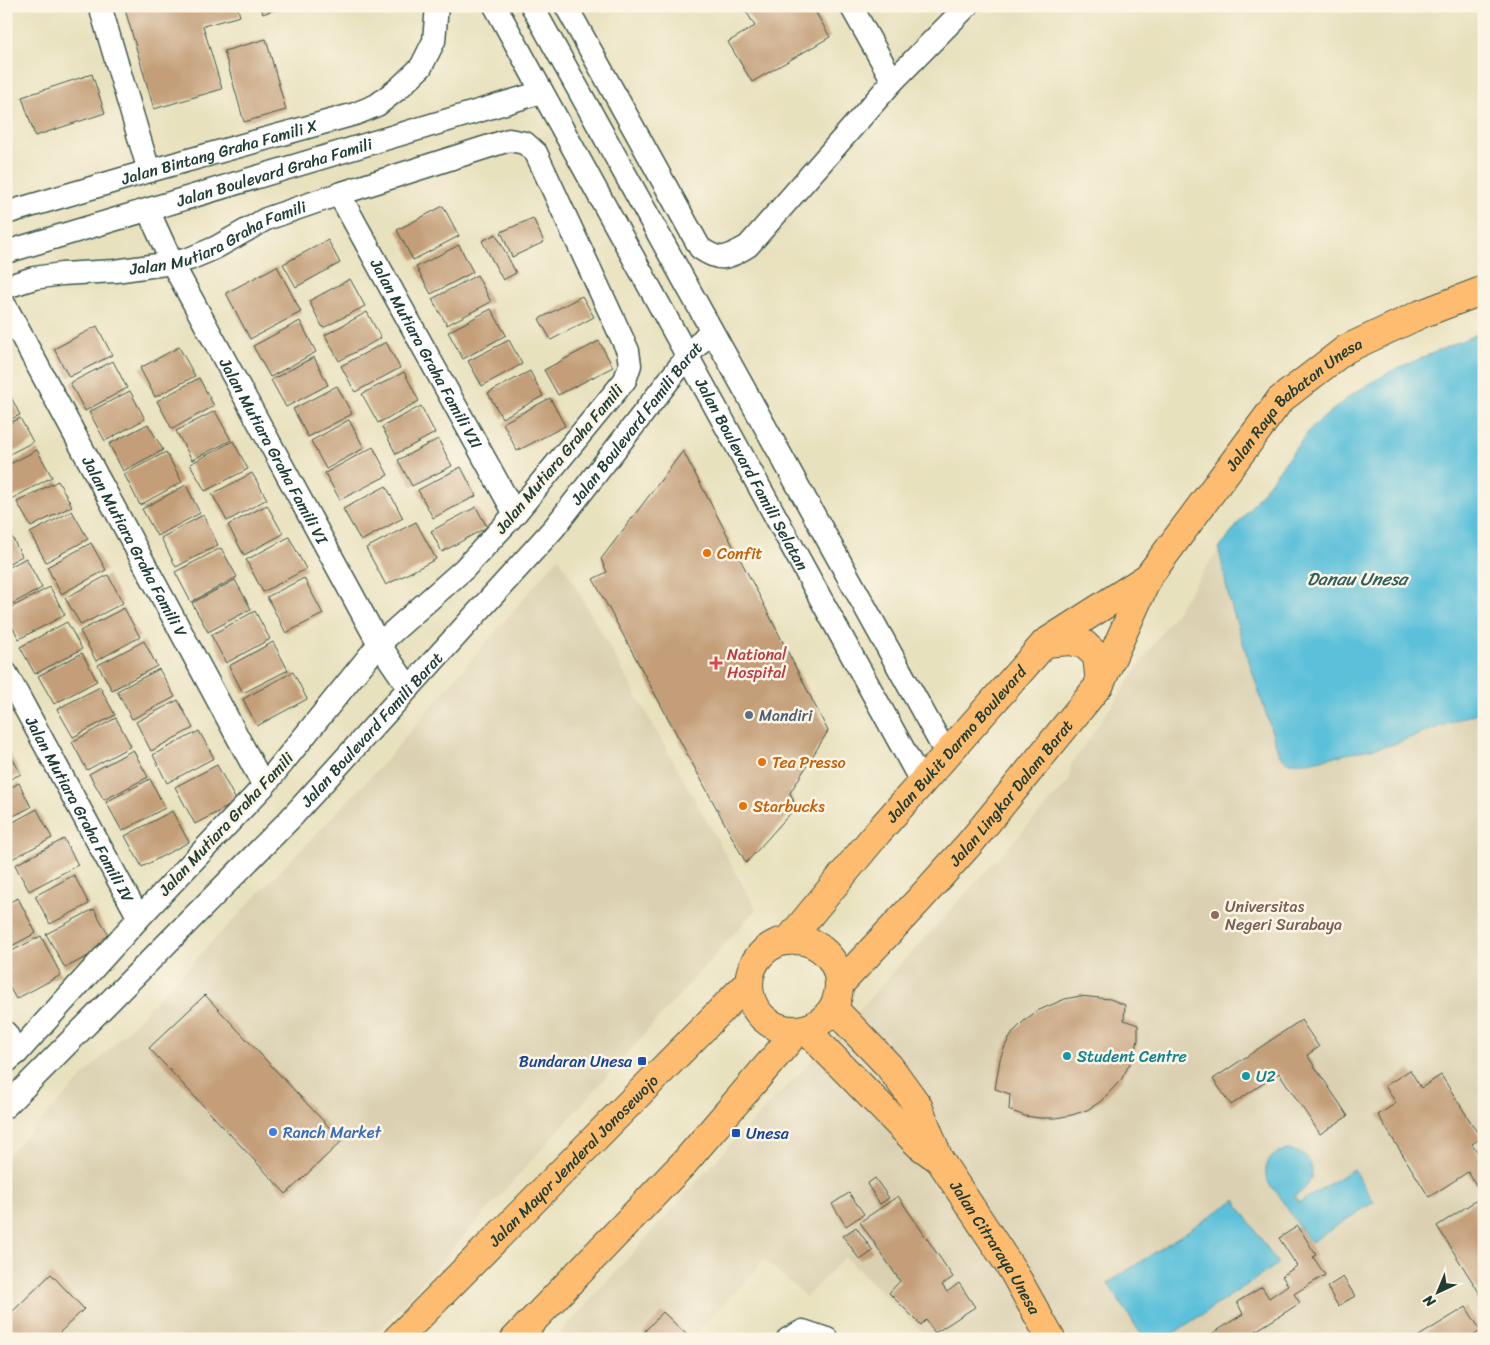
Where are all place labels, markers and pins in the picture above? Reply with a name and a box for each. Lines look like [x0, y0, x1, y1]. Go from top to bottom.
place label: Confit [717, 539, 763, 568]
marker: Confit [701, 547, 713, 559]
place label: National Hospital [727, 640, 787, 687]
marker: National Hospital [709, 656, 723, 670]
place label: Mandiri [759, 701, 813, 730]
marker: Mandiri [743, 709, 755, 721]
place label: Tea Presso [772, 748, 846, 777]
marker: Tea Presso [756, 756, 768, 768]
place label: Starbucks [753, 792, 825, 821]
marker: Starbucks [737, 800, 749, 812]
place label: Universitas Negeri Surabaya [1225, 892, 1342, 939]
marker: Universitas Negeri Surabaya [1209, 909, 1221, 921]
place label: Student Centre [1077, 1042, 1187, 1071]
place label: Bundaran Unesa [519, 1047, 633, 1076]
marker: Student Centre [1061, 1050, 1073, 1062]
marker: Bundaran Unesa [636, 1055, 648, 1067]
place label: U2 [1256, 1062, 1276, 1091]
marker: U2 [1240, 1070, 1252, 1082]
place label: Ranch Market [283, 1118, 381, 1147]
place label: Unesa [746, 1119, 790, 1148]
marker: Ranch Market [267, 1126, 279, 1138]
marker: Unesa [730, 1127, 742, 1139]

